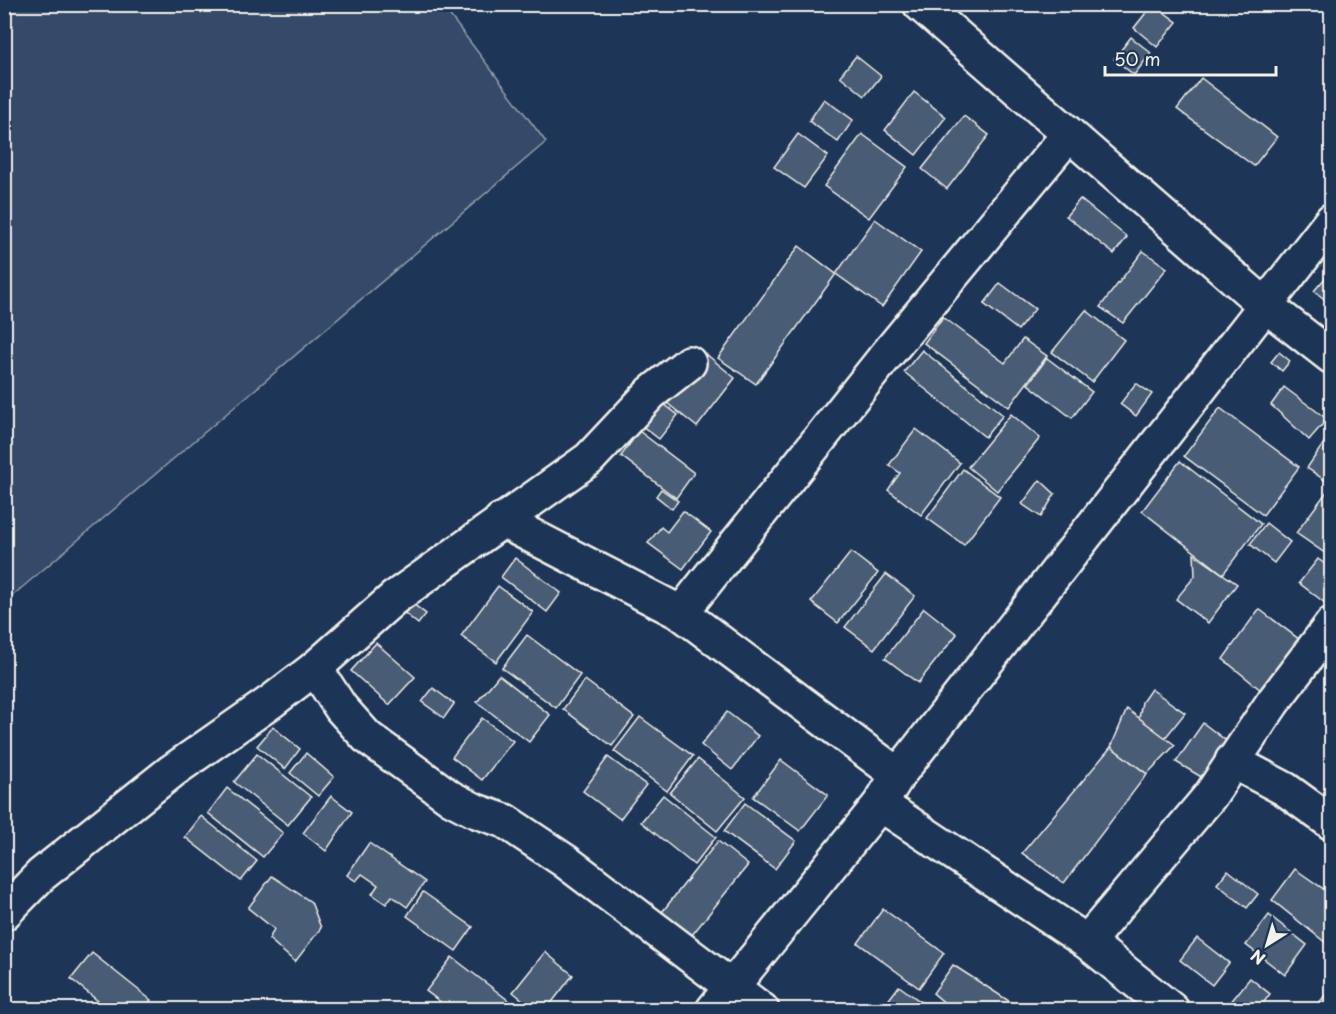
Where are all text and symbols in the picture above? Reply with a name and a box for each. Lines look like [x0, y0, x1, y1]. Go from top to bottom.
scale bar [1105, 39, 1276, 77]
text: 50 m [1114, 45, 1161, 72]
north arrow [1237, 915, 1297, 975]
text: N [1245, 944, 1270, 971]

